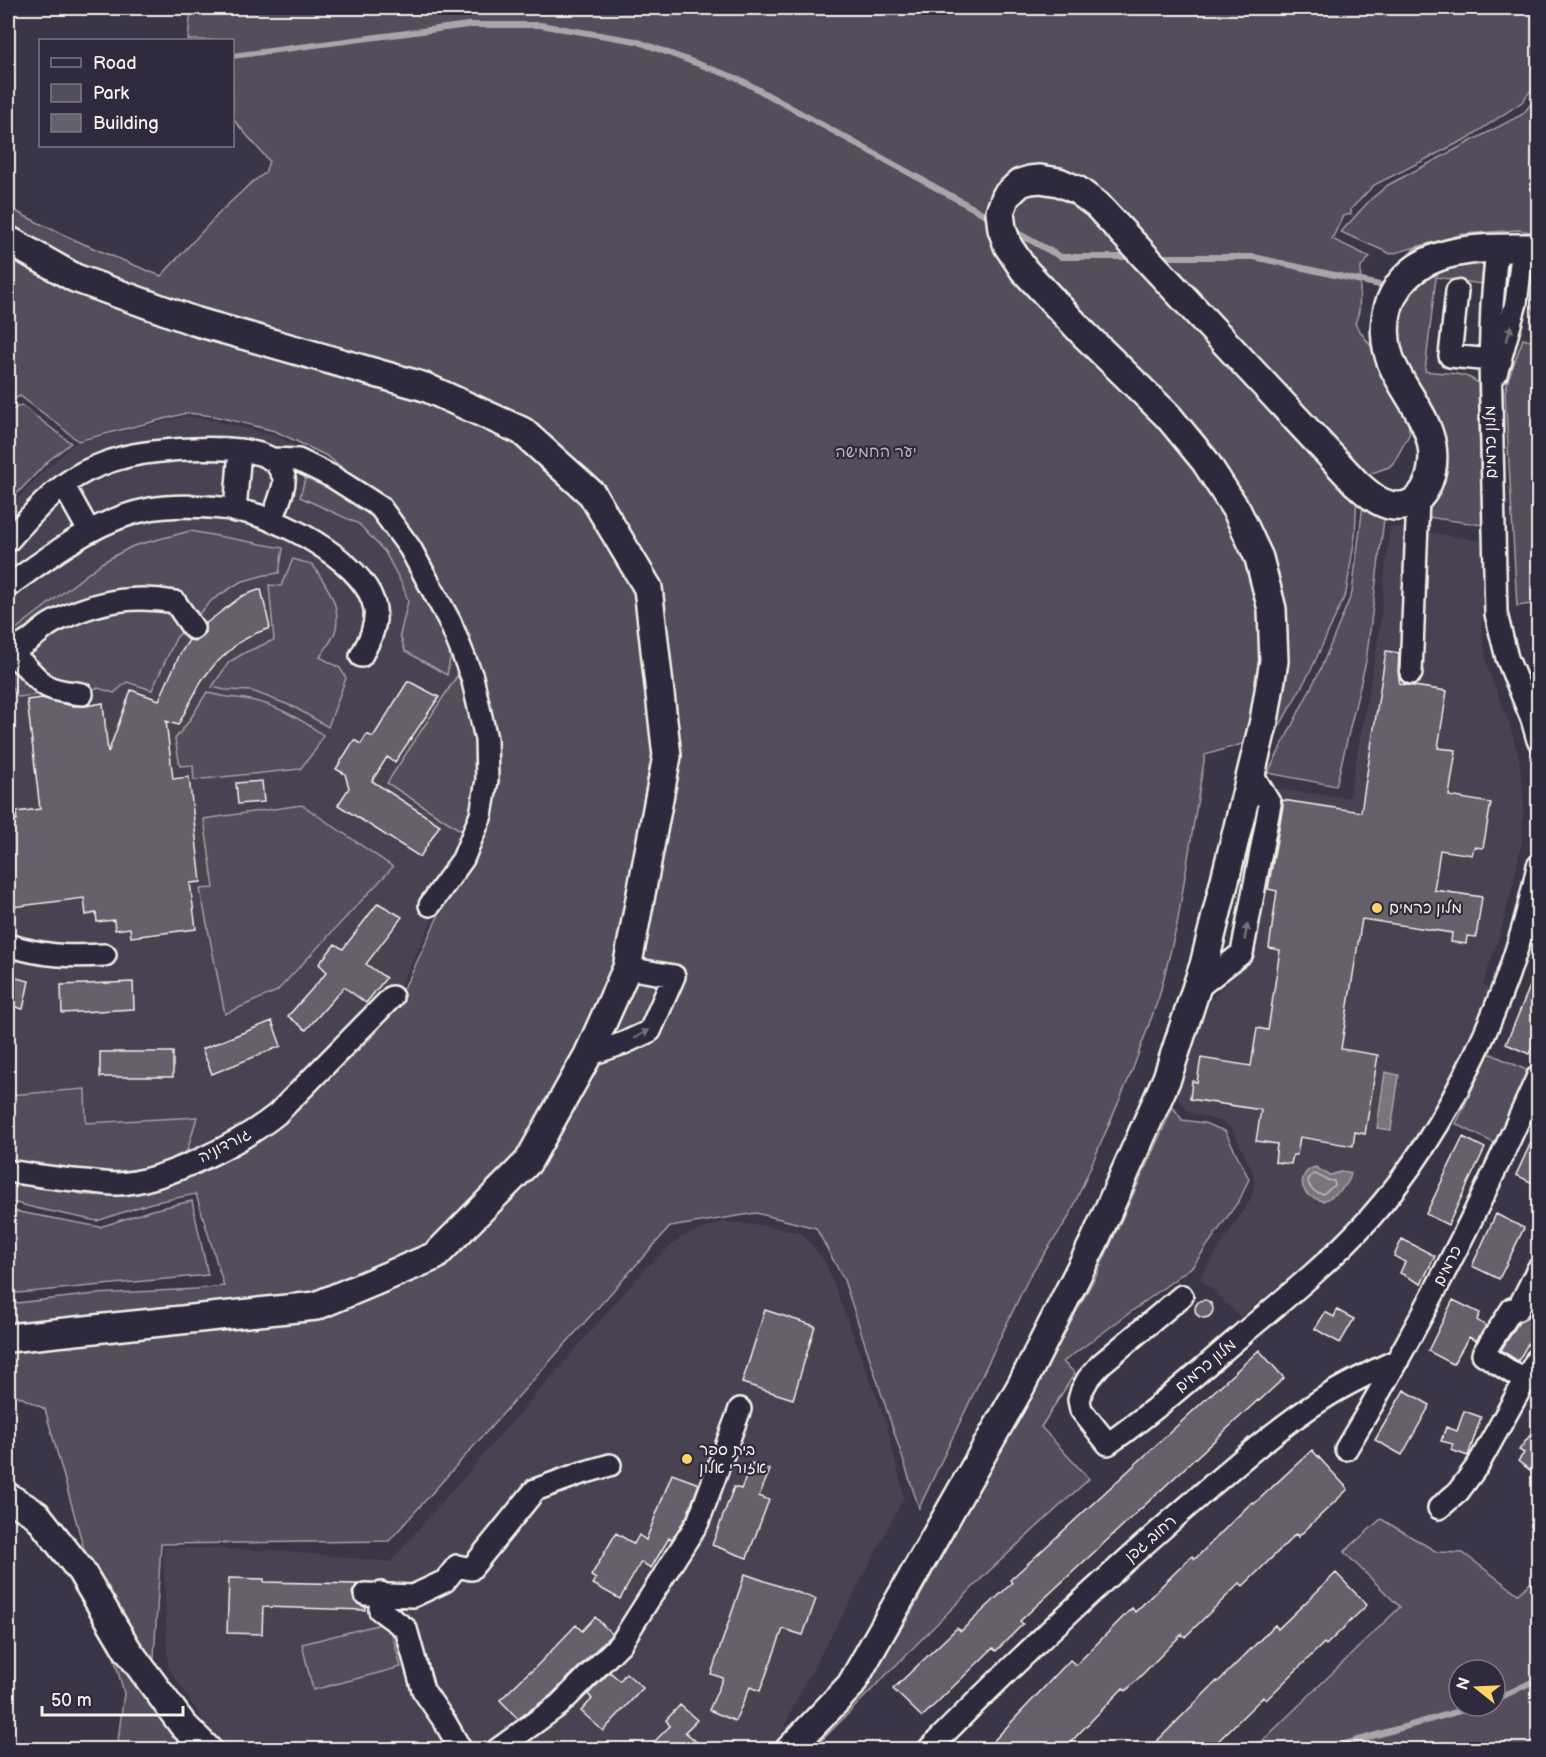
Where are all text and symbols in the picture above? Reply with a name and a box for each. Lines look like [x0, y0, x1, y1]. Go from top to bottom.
legend [39, 39, 234, 147]
text: Road [93, 53, 137, 74]
text: Park [93, 83, 129, 104]
text: Building [93, 113, 159, 134]
one-way arrow [1505, 324, 1514, 342]
street label: מלון כרמים [1481, 405, 1501, 479]
park label: יער החמישה [835, 443, 917, 462]
place label: מלון כרמים [1389, 899, 1462, 918]
marker: מלון כרמים [1370, 901, 1384, 915]
one-way arrow [1242, 922, 1251, 941]
one-way arrow [634, 1029, 651, 1039]
street label: גורדוניה [195, 1125, 255, 1167]
street label: כרמים [1430, 1243, 1466, 1289]
street label: מלון כרמים [1172, 1335, 1240, 1397]
place label: בית ספר אזורי אלון [699, 1441, 766, 1478]
marker: בית ספר אזורי אלון [680, 1452, 694, 1466]
street label: רחוב גפן [1121, 1511, 1181, 1567]
north arrow [1447, 1658, 1507, 1718]
text: N [1453, 1675, 1475, 1692]
scale bar [42, 1679, 183, 1717]
text: 50 m [51, 1690, 92, 1711]

